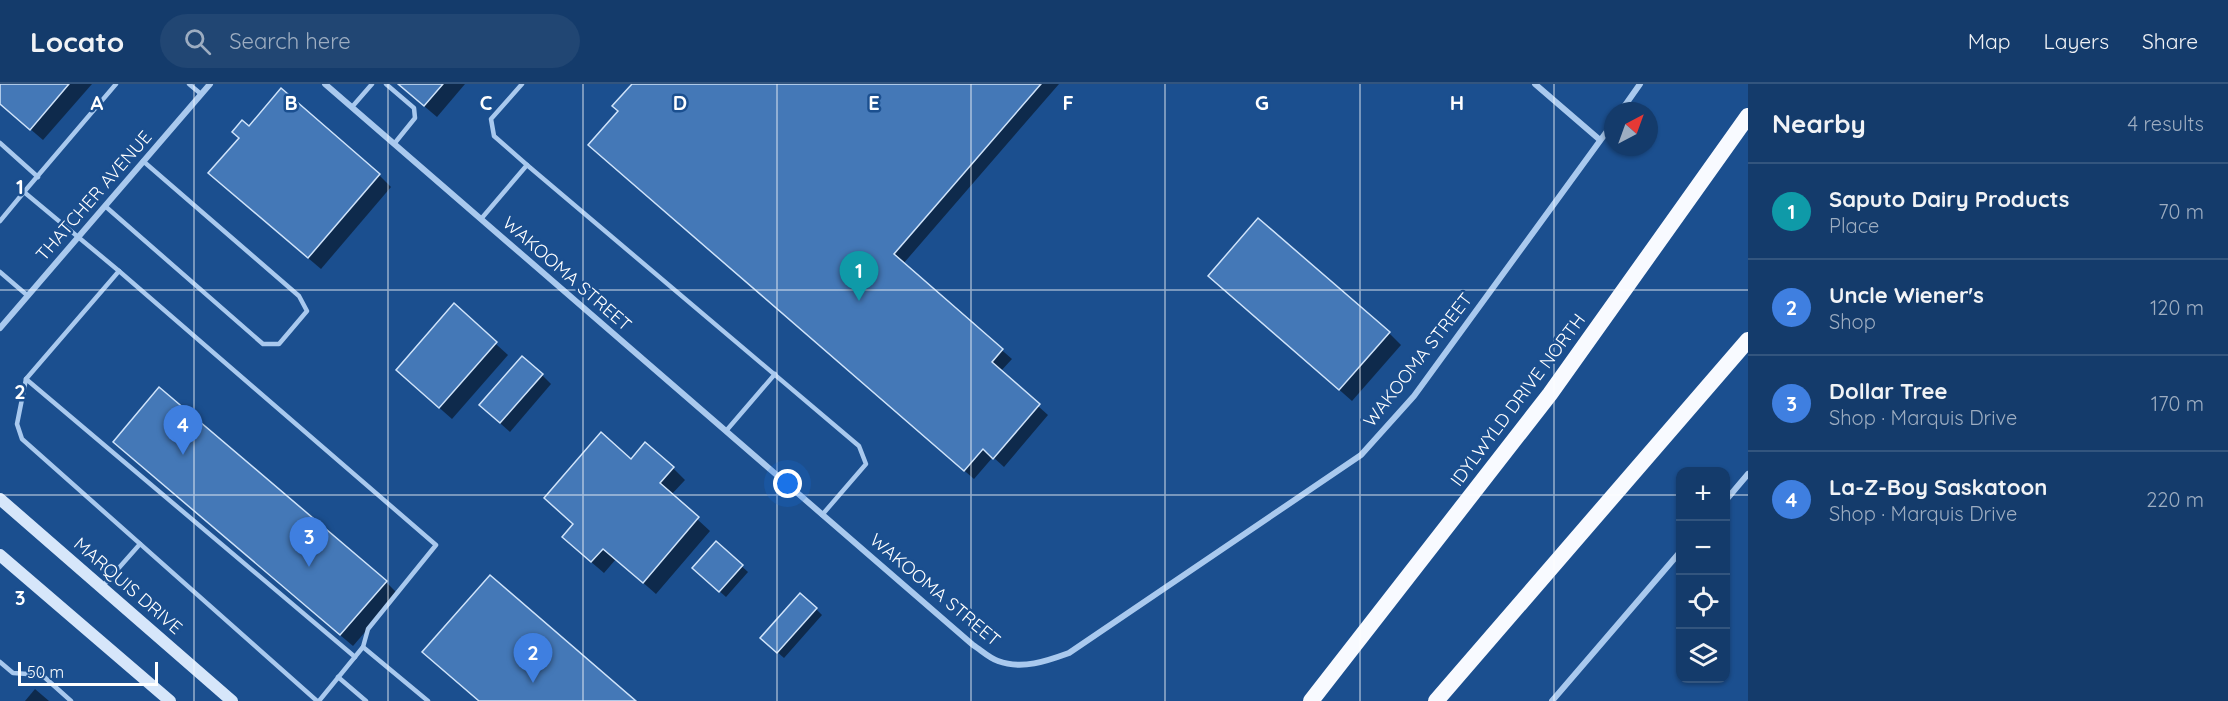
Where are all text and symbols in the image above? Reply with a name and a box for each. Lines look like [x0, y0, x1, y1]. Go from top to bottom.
search box [160, 14, 580, 68]
text: Locato [30, 24, 124, 59]
icon: search [181, 25, 214, 58]
text: Search here [229, 27, 351, 55]
text: Map [1968, 28, 2011, 54]
text: Layers [2044, 28, 2109, 54]
text: Share [2142, 28, 2198, 54]
text: A [91, 90, 104, 115]
text: B [284, 90, 298, 115]
text: C [480, 90, 493, 115]
text: D [673, 90, 687, 115]
text: E [868, 90, 880, 115]
text: F [1062, 90, 1074, 115]
text: G [1255, 90, 1269, 115]
text: H [1450, 90, 1464, 115]
north arrow [1604, 102, 1658, 156]
text: Nearby [1772, 107, 1866, 140]
text: 4 results [2128, 111, 2204, 136]
street label: THATCHER AVENUE [31, 126, 157, 266]
text: 1 [16, 174, 24, 199]
text: Saputo Dairy Products [1829, 185, 2069, 213]
text: 1 [1788, 199, 1795, 224]
text: 70 m [2158, 199, 2204, 224]
street label: WAKOOMA STREET [498, 211, 637, 336]
text: Place [1829, 213, 1879, 238]
pin: 1 [840, 252, 878, 301]
text: Uncle Wiener's [1829, 281, 1984, 309]
street label: WAKOOMA STREET [1358, 288, 1477, 431]
text: 2 [1786, 295, 1797, 320]
text: 120 m [2150, 295, 2204, 320]
street label: IDYLWYLD DRIVE NORTH [1445, 309, 1590, 491]
text: Shop [1829, 309, 1876, 334]
text: Dollar Tree [1829, 377, 1948, 405]
text: 2 [14, 379, 26, 404]
text: 3 [1786, 391, 1797, 416]
text: 170 m [2151, 391, 2204, 416]
text: Shop · Marquis Drive [1829, 405, 2017, 430]
pin: 4 [164, 406, 202, 455]
map controls [1676, 467, 1730, 683]
button: + [1676, 467, 1730, 521]
your location [773, 469, 802, 498]
text: La-Z-Boy Saskatoon [1829, 473, 2047, 501]
text: 4 [1786, 487, 1797, 512]
text: 220 m [2146, 487, 2204, 512]
text: Shop · Marquis Drive [1829, 501, 2017, 526]
pin: 3 [290, 518, 328, 567]
button: − [1676, 521, 1730, 575]
street label: WAKOOMA STREET [865, 528, 1005, 651]
street label: MARQUIS DRIVE [69, 532, 187, 639]
button: locate [1676, 575, 1730, 629]
text: 3 [15, 585, 25, 610]
button: layers [1676, 629, 1730, 683]
pin: 2 [514, 634, 552, 683]
scale bar [18, 659, 158, 686]
text: 50 m [27, 662, 64, 682]

